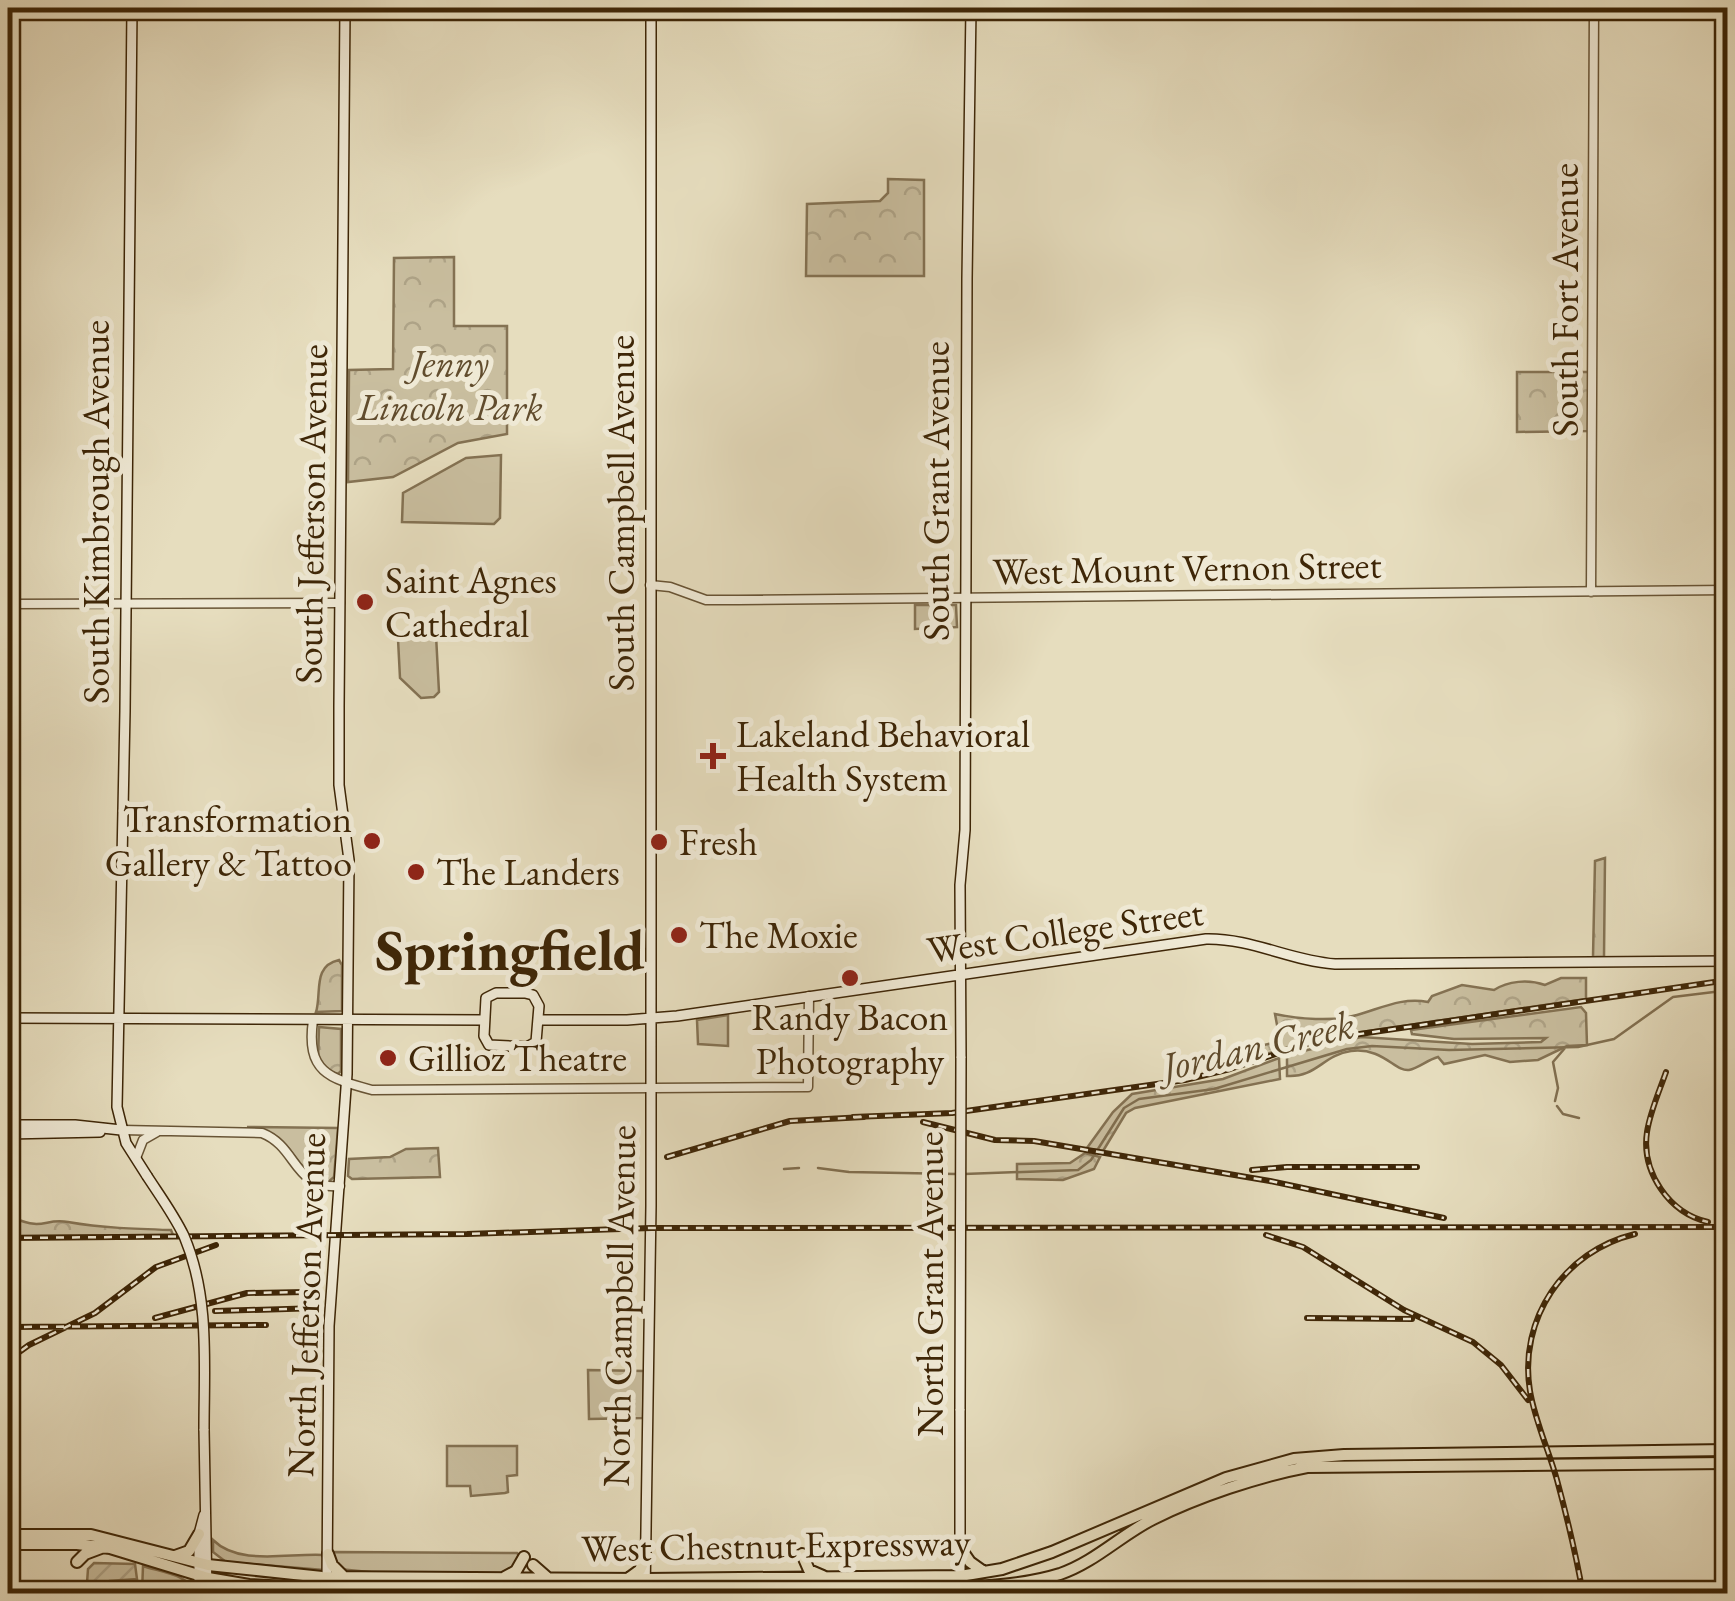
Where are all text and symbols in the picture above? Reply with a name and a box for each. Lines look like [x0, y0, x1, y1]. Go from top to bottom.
street label: South Fort Avenue [1540, 163, 1589, 437]
street label: South Kimbrough Avenue [71, 320, 120, 704]
street label: South Campbell Avenue [596, 335, 645, 691]
park label: Jenny Lincoln Park [356, 338, 543, 431]
street label: South Grant Avenue [911, 341, 960, 641]
street label: South Jefferson Avenue [283, 344, 338, 684]
street label: West Mount Vernon Street [992, 540, 1382, 595]
place label: Saint Agnes Cathedral [385, 555, 557, 648]
marker: Saint Agnes Cathedral [354, 591, 376, 613]
place label: Lakeland Behavioral Health System [736, 709, 1030, 802]
marker: Lakeland Behavioral Health System [700, 743, 726, 769]
place label: Transformation Gallery & Tattoo [105, 794, 352, 887]
place label: Fresh [679, 817, 758, 866]
marker: Transformation Gallery & Tattoo [361, 830, 383, 852]
marker: Fresh [648, 831, 670, 853]
place label: The Landers [436, 847, 620, 896]
marker: The Landers [405, 861, 427, 883]
street label: West College Street [924, 887, 1206, 974]
place label: The Moxie [699, 910, 858, 959]
district label: Springfield [375, 912, 645, 987]
marker: The Moxie [668, 924, 690, 946]
marker: Randy Bacon Photography [839, 967, 861, 989]
place label: Randy Bacon Photography [752, 992, 948, 1085]
water label: Jordan Creek [1149, 998, 1359, 1094]
place label: Gillioz Theatre [408, 1033, 627, 1082]
marker: Gillioz Theatre [377, 1047, 399, 1069]
street label: North Campbell Avenue [591, 1125, 646, 1487]
street label: North Jefferson Avenue [275, 1132, 336, 1478]
street label: North Grant Avenue [905, 1132, 954, 1436]
street label: West Chestnut Expressway [581, 1517, 971, 1572]

